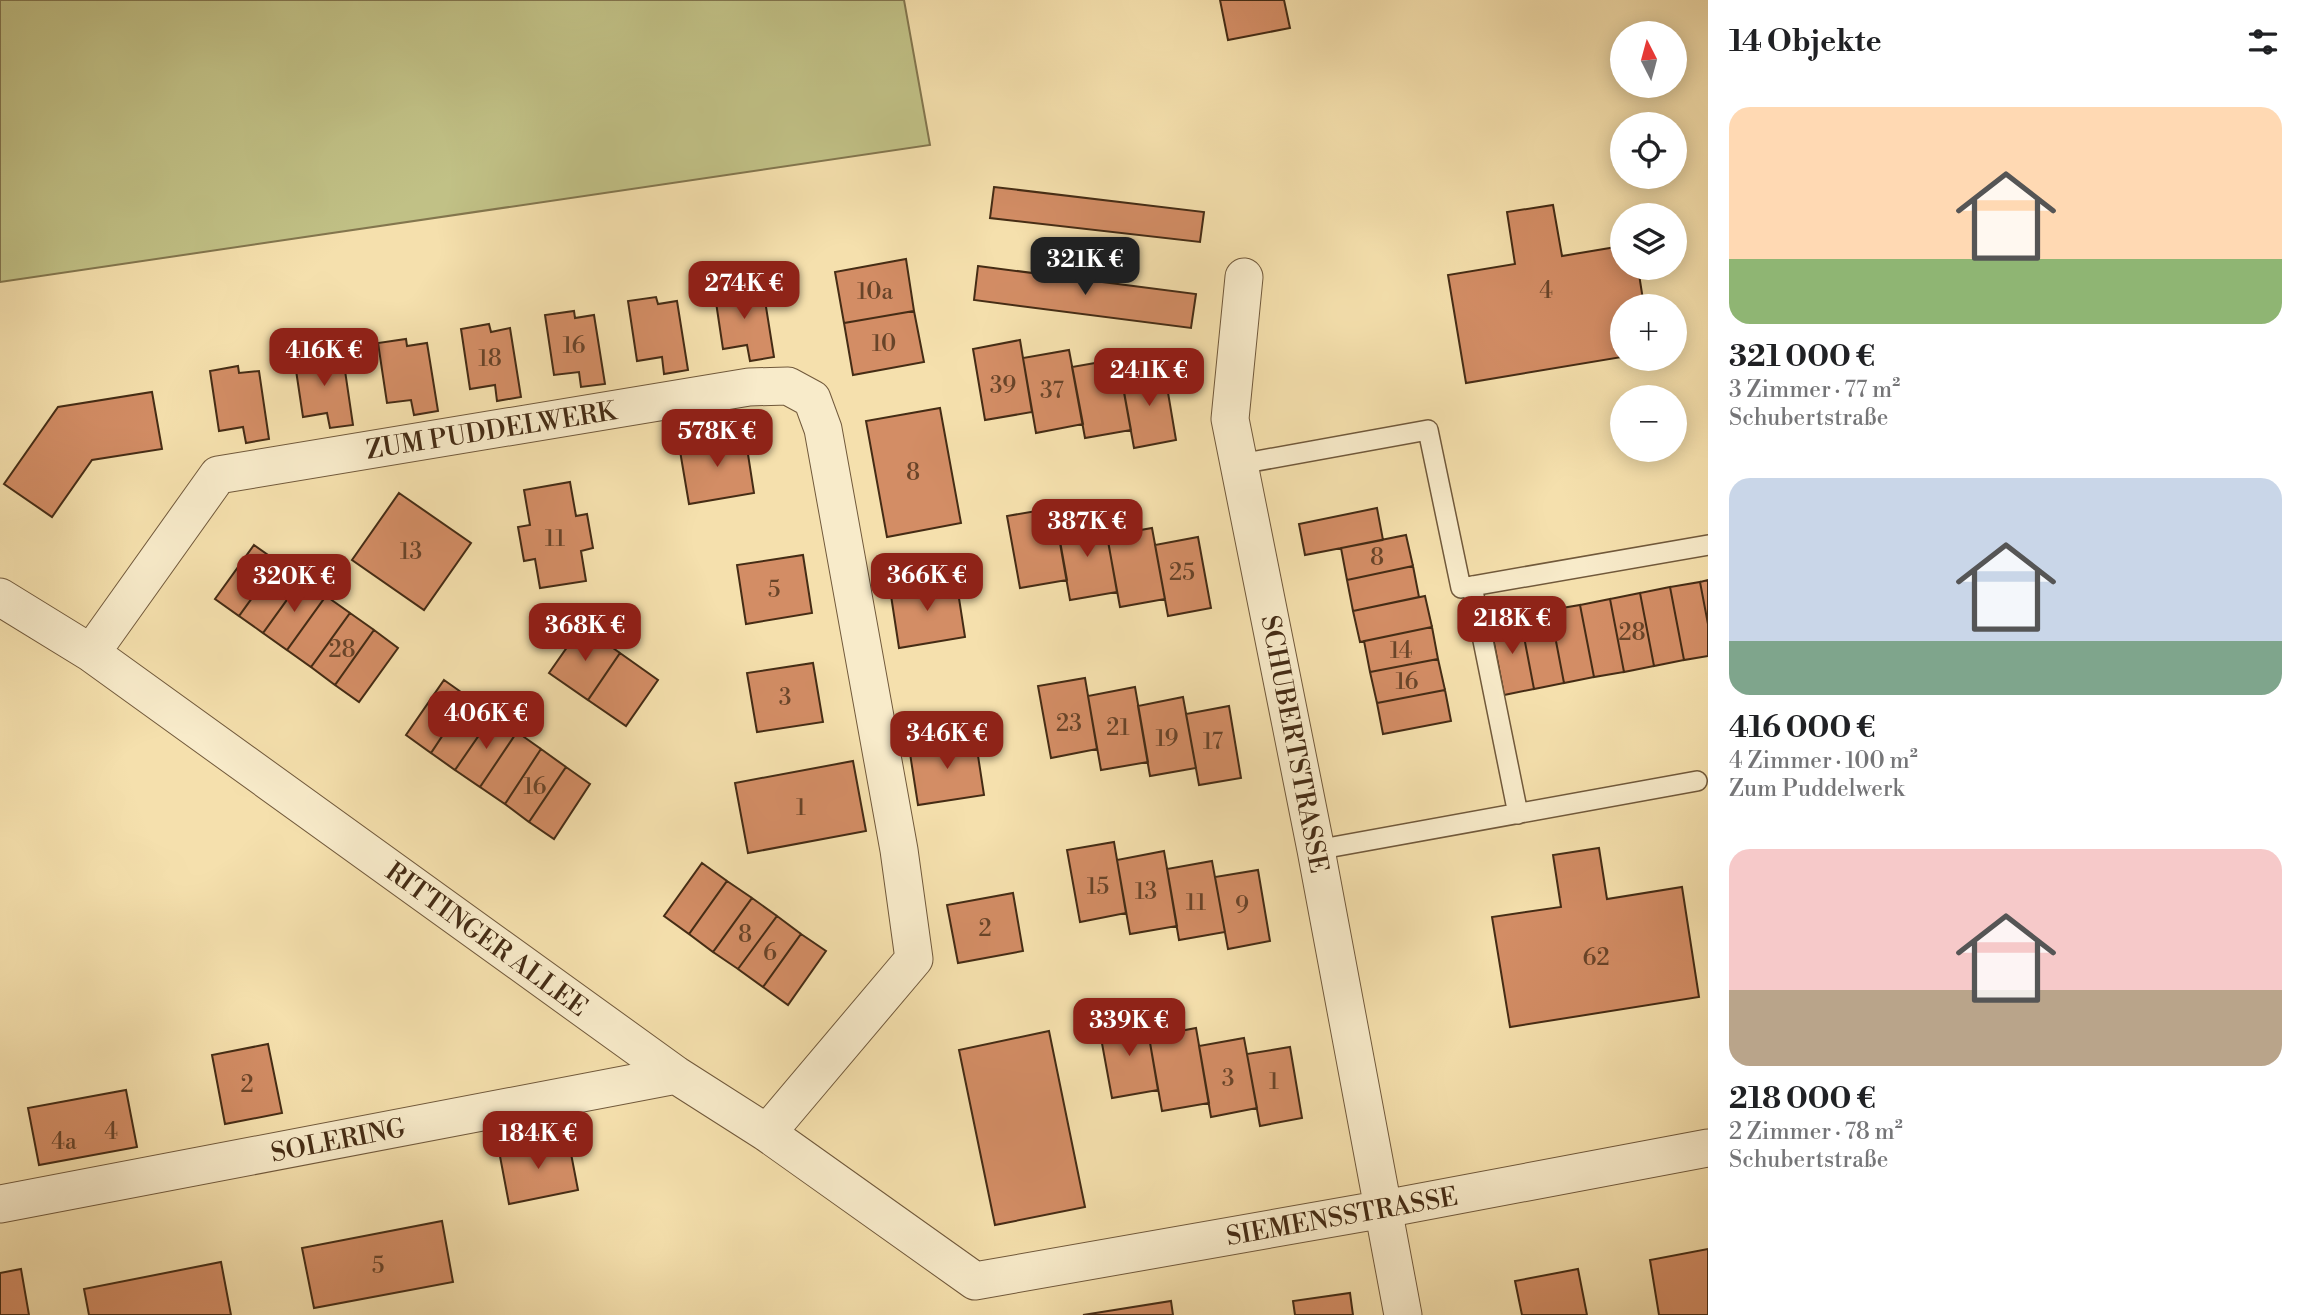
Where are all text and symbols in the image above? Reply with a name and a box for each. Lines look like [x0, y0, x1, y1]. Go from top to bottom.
north arrow [1610, 21, 1687, 98]
map controls [1610, 21, 1687, 462]
text: 14 Objekte [1729, 23, 1882, 61]
icon: filters [2244, 23, 2282, 61]
button: locate [1610, 112, 1687, 189]
icon: home [1943, 153, 2069, 279]
button: layers [1610, 203, 1687, 280]
pin: 321K € [1028, 238, 1142, 297]
text: 321K € [1047, 246, 1123, 274]
pin: 274K € [687, 262, 801, 321]
text: 274K € [704, 270, 784, 298]
house number: 4 [1539, 277, 1553, 305]
house number: 10a [857, 278, 893, 306]
button: + [1610, 294, 1687, 371]
pin: 416K € [267, 328, 381, 388]
house number: 10 [872, 330, 896, 358]
house number: 16 [562, 332, 586, 360]
text: 416K € [285, 337, 363, 365]
text: 321 000 € [1729, 338, 1875, 376]
house number: 18 [478, 345, 502, 373]
pin: 241K € [1092, 348, 1206, 408]
text: 241K € [1110, 357, 1188, 385]
house number: 39 [990, 372, 1016, 400]
text: 3 Zimmer · 77 m² [1729, 376, 1900, 404]
house number: 37 [1040, 377, 1064, 405]
button: − [1610, 385, 1687, 462]
street label: ZUM PUDDELWERK [364, 395, 620, 467]
text: Schubertstraße [1729, 404, 1888, 432]
pin: 578K € [660, 410, 774, 469]
text: 578K € [678, 418, 756, 446]
house number: 8 [906, 459, 920, 487]
pin: 387K € [1030, 500, 1144, 559]
text: 387K € [1048, 508, 1126, 536]
icon: home [1943, 524, 2069, 650]
house number: 11 [545, 525, 565, 553]
house number: 13 [400, 538, 422, 566]
house number: 8 [1370, 544, 1384, 572]
pin: 320K € [237, 554, 351, 614]
pin: 366K € [870, 554, 984, 613]
house number: 25 [1169, 559, 1195, 587]
text: 366K € [887, 562, 967, 590]
text: 320K € [253, 563, 335, 591]
house number: 5 [768, 576, 780, 604]
pin: 218K € [1455, 596, 1569, 656]
pin: 368K € [528, 604, 642, 663]
text: 218K € [1473, 605, 1551, 633]
text: 368K € [545, 612, 625, 640]
street label: SCHUBERTSTRASSE [1253, 613, 1335, 876]
house number: 28 [1618, 619, 1646, 647]
house number: 28 [328, 636, 356, 664]
house number: 14 [1390, 637, 1412, 665]
house number: 16 [1395, 668, 1419, 696]
house number: 3 [779, 684, 791, 712]
pin: 406K € [429, 692, 543, 751]
text: 406K € [444, 700, 528, 728]
text: 416 000 € [1729, 709, 1876, 747]
house number: 23 [1056, 710, 1082, 738]
pin: 346K € [890, 712, 1004, 771]
house number: 21 [1106, 714, 1130, 742]
text: 346K € [906, 720, 988, 748]
house number: 19 [1155, 725, 1179, 753]
house number: 17 [1203, 728, 1224, 756]
text: 4 Zimmer · 100 m² [1729, 747, 1918, 775]
house number: 16 [523, 773, 547, 801]
text: Zum Puddelwerk [1729, 775, 1905, 803]
house number: 1 [796, 794, 806, 822]
street label: RITTINGER ALLEE [379, 856, 594, 1024]
house number: 15 [1087, 873, 1109, 901]
house number: 13 [1135, 878, 1157, 906]
house number: 11 [1186, 889, 1206, 917]
house number: 9 [1235, 892, 1249, 920]
icon: home [1943, 895, 2069, 1021]
house number: 2 [978, 915, 992, 943]
house number: 8 [738, 921, 752, 949]
house number: 6 [763, 939, 777, 967]
house number: 62 [1582, 944, 1610, 972]
pin: 339K € [1072, 998, 1186, 1058]
text: 339K € [1089, 1007, 1169, 1035]
house number: 3 [1222, 1065, 1234, 1093]
house number: 1 [1269, 1068, 1279, 1096]
house number: 2 [240, 1071, 254, 1099]
text: 218 000 € [1729, 1080, 1876, 1118]
street label: SOLERING [268, 1112, 408, 1170]
pin: 184K € [481, 1112, 595, 1171]
house number: 4 [104, 1118, 118, 1146]
text: 2 Zimmer · 78 m² [1729, 1118, 1903, 1146]
text: 184K € [499, 1120, 577, 1148]
house number: 4a [51, 1128, 77, 1156]
text: Schubertstraße [1729, 1146, 1888, 1174]
street label: SIEMENSSTRASSE [1224, 1181, 1460, 1253]
house number: 5 [372, 1252, 384, 1280]

